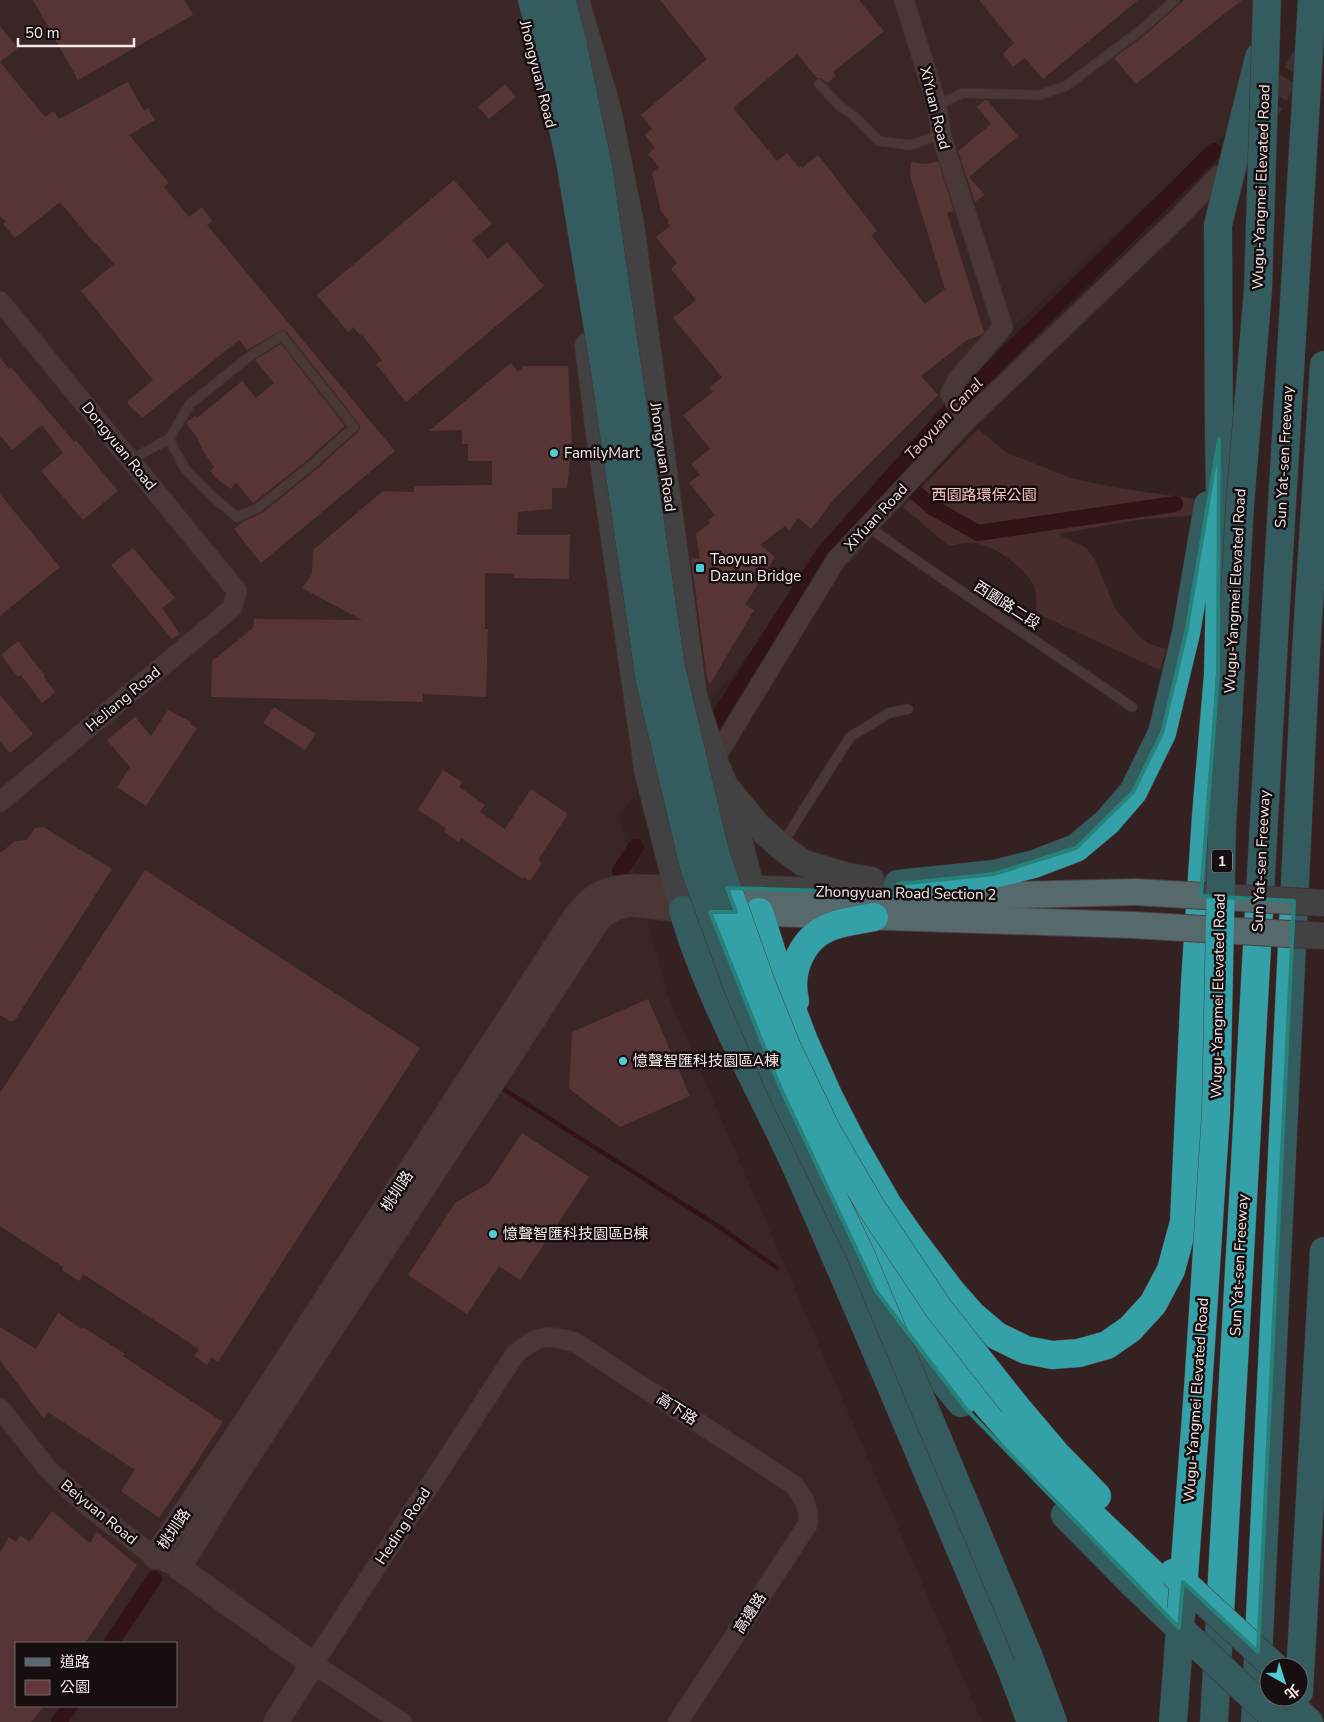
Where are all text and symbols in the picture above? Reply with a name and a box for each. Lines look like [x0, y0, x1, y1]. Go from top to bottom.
scale bar [18, 15, 134, 47]
street label: Jhongyuan Road [515, 17, 561, 130]
text: 50 m [25, 23, 60, 43]
street label: XiYuan Road [915, 64, 955, 152]
street label: Wugu-Yangmei Elevated Road [1247, 84, 1275, 290]
water label: Taoyuan Canal [900, 373, 988, 465]
street label: Sun Yat-sen Freeway [1270, 385, 1298, 528]
street label: Dongyuan Road [77, 398, 161, 494]
street label: Jhongyuan Road [645, 400, 681, 513]
place label: FamilyMart [564, 443, 641, 463]
marker: FamilyMart [548, 447, 560, 459]
street label: XiYuan Road [840, 479, 912, 555]
park label: 西園路環保公園 [931, 485, 1037, 505]
street label: Wugu-Yangmei Elevated Road [1220, 488, 1250, 694]
place label: Taoyuan Dazun Bridge [710, 549, 801, 586]
marker: Taoyuan Dazun Bridge [694, 562, 706, 574]
street label: 西園路二段 [970, 576, 1044, 634]
street label: HeJiang Road [81, 662, 165, 736]
street label: Sun Yat-sen Freeway [1247, 789, 1275, 932]
road number: 1 [1212, 849, 1232, 872]
street label: Zhongyuan Road Section 2 [815, 881, 997, 905]
street label: Wugu-Yangmei Elevated Road [1206, 893, 1230, 1099]
place label: 憶聲智匯科技園區A棟 [633, 1051, 779, 1071]
marker: 憶聲智匯科技園區A棟 [617, 1055, 629, 1067]
street label: 桃圳路 [376, 1167, 418, 1215]
street label: Sun Yat-sen Freeway [1225, 1193, 1253, 1336]
place label: 憶聲智匯科技園區B棟 [503, 1224, 648, 1244]
marker: 憶聲智匯科技園區B棟 [487, 1228, 499, 1240]
street label: Wugu-Yangmei Elevated Road [1179, 1297, 1213, 1503]
street label: 高下路 [653, 1388, 701, 1430]
street label: Beiyuan Road [57, 1475, 141, 1549]
street label: Heding Road [371, 1484, 435, 1568]
street label: 桃圳路 [153, 1505, 195, 1553]
street label: 高邊路 [729, 1589, 771, 1637]
legend [15, 1642, 178, 1707]
text: 道路 [60, 1652, 90, 1672]
north arrow [1259, 1657, 1309, 1707]
text: 公園 [60, 1677, 90, 1697]
text: 北 [1280, 1680, 1303, 1704]

